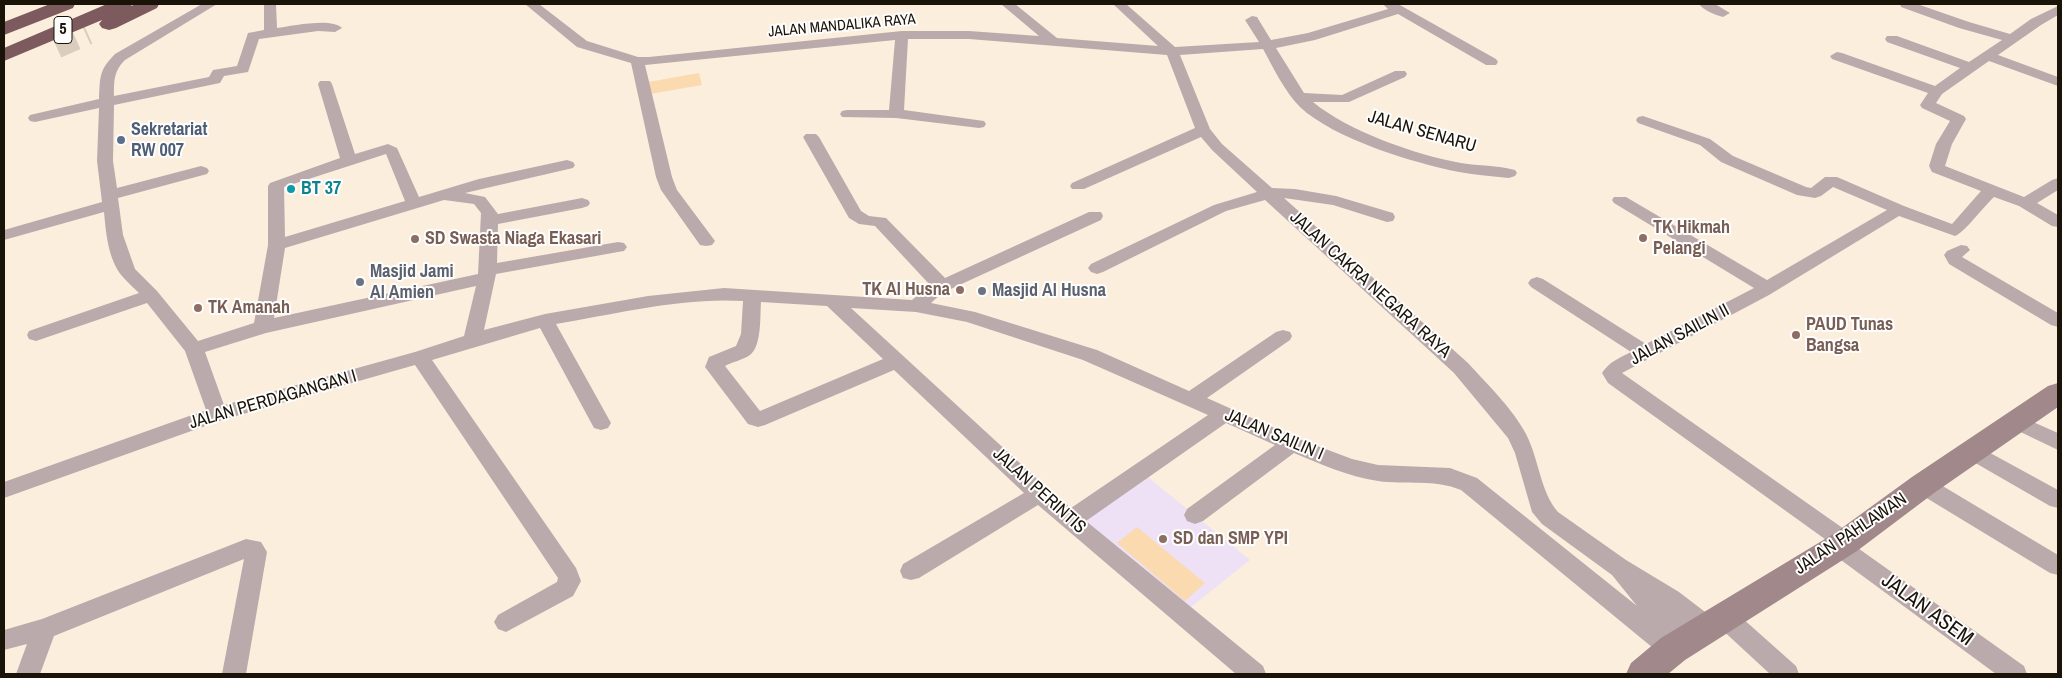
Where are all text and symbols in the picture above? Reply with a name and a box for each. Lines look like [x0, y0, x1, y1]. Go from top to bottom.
street label: JALAN MANDALIKA RAYA [768, 11, 916, 41]
road number: 5 [54, 16, 72, 44]
street label: JALAN SENARU [1365, 106, 1479, 158]
place label: Sekretariat RW 007 [131, 119, 207, 162]
marker: Sekretariat RW 007 [115, 134, 127, 146]
place label: BT 37 [301, 178, 341, 200]
marker: BT 37 [285, 183, 297, 195]
street label: JALAN CAKRA NEGARA RAYA [1285, 207, 1455, 363]
place label: TK Hikmah Pelangi [1653, 217, 1730, 260]
place label: SD Swasta Niaga Ekasari [425, 228, 601, 250]
marker: TK Hikmah Pelangi [1637, 232, 1649, 244]
marker: SD Swasta Niaga Ekasari [409, 233, 421, 245]
place label: Masjid Jami Al Amien [370, 261, 454, 304]
marker: Masjid Jami Al Amien [354, 276, 366, 288]
place label: TK Al Husna [862, 279, 950, 301]
place label: Masjid Al Husna [992, 280, 1106, 302]
marker: TK Al Husna [954, 284, 966, 296]
marker: Masjid Al Husna [976, 285, 988, 297]
place label: TK Amanah [208, 297, 290, 319]
street label: JALAN SAILIN II [1627, 300, 1733, 370]
marker: TK Amanah [192, 302, 204, 314]
place label: PAUD Tunas Bangsa [1806, 314, 1893, 356]
marker: PAUD Tunas Bangsa [1790, 329, 1802, 341]
street label: JALAN PERDAGANGAN I [187, 366, 359, 434]
street label: JALAN SAILIN I [1221, 405, 1327, 465]
street label: JALAN PERINTIS [988, 443, 1090, 539]
street label: JALAN PAHLAWAN [1791, 488, 1911, 580]
place label: SD dan SMP YPI [1173, 528, 1288, 550]
marker: SD dan SMP YPI [1157, 533, 1169, 545]
street label: JALAN ASEM [1876, 568, 1978, 652]

